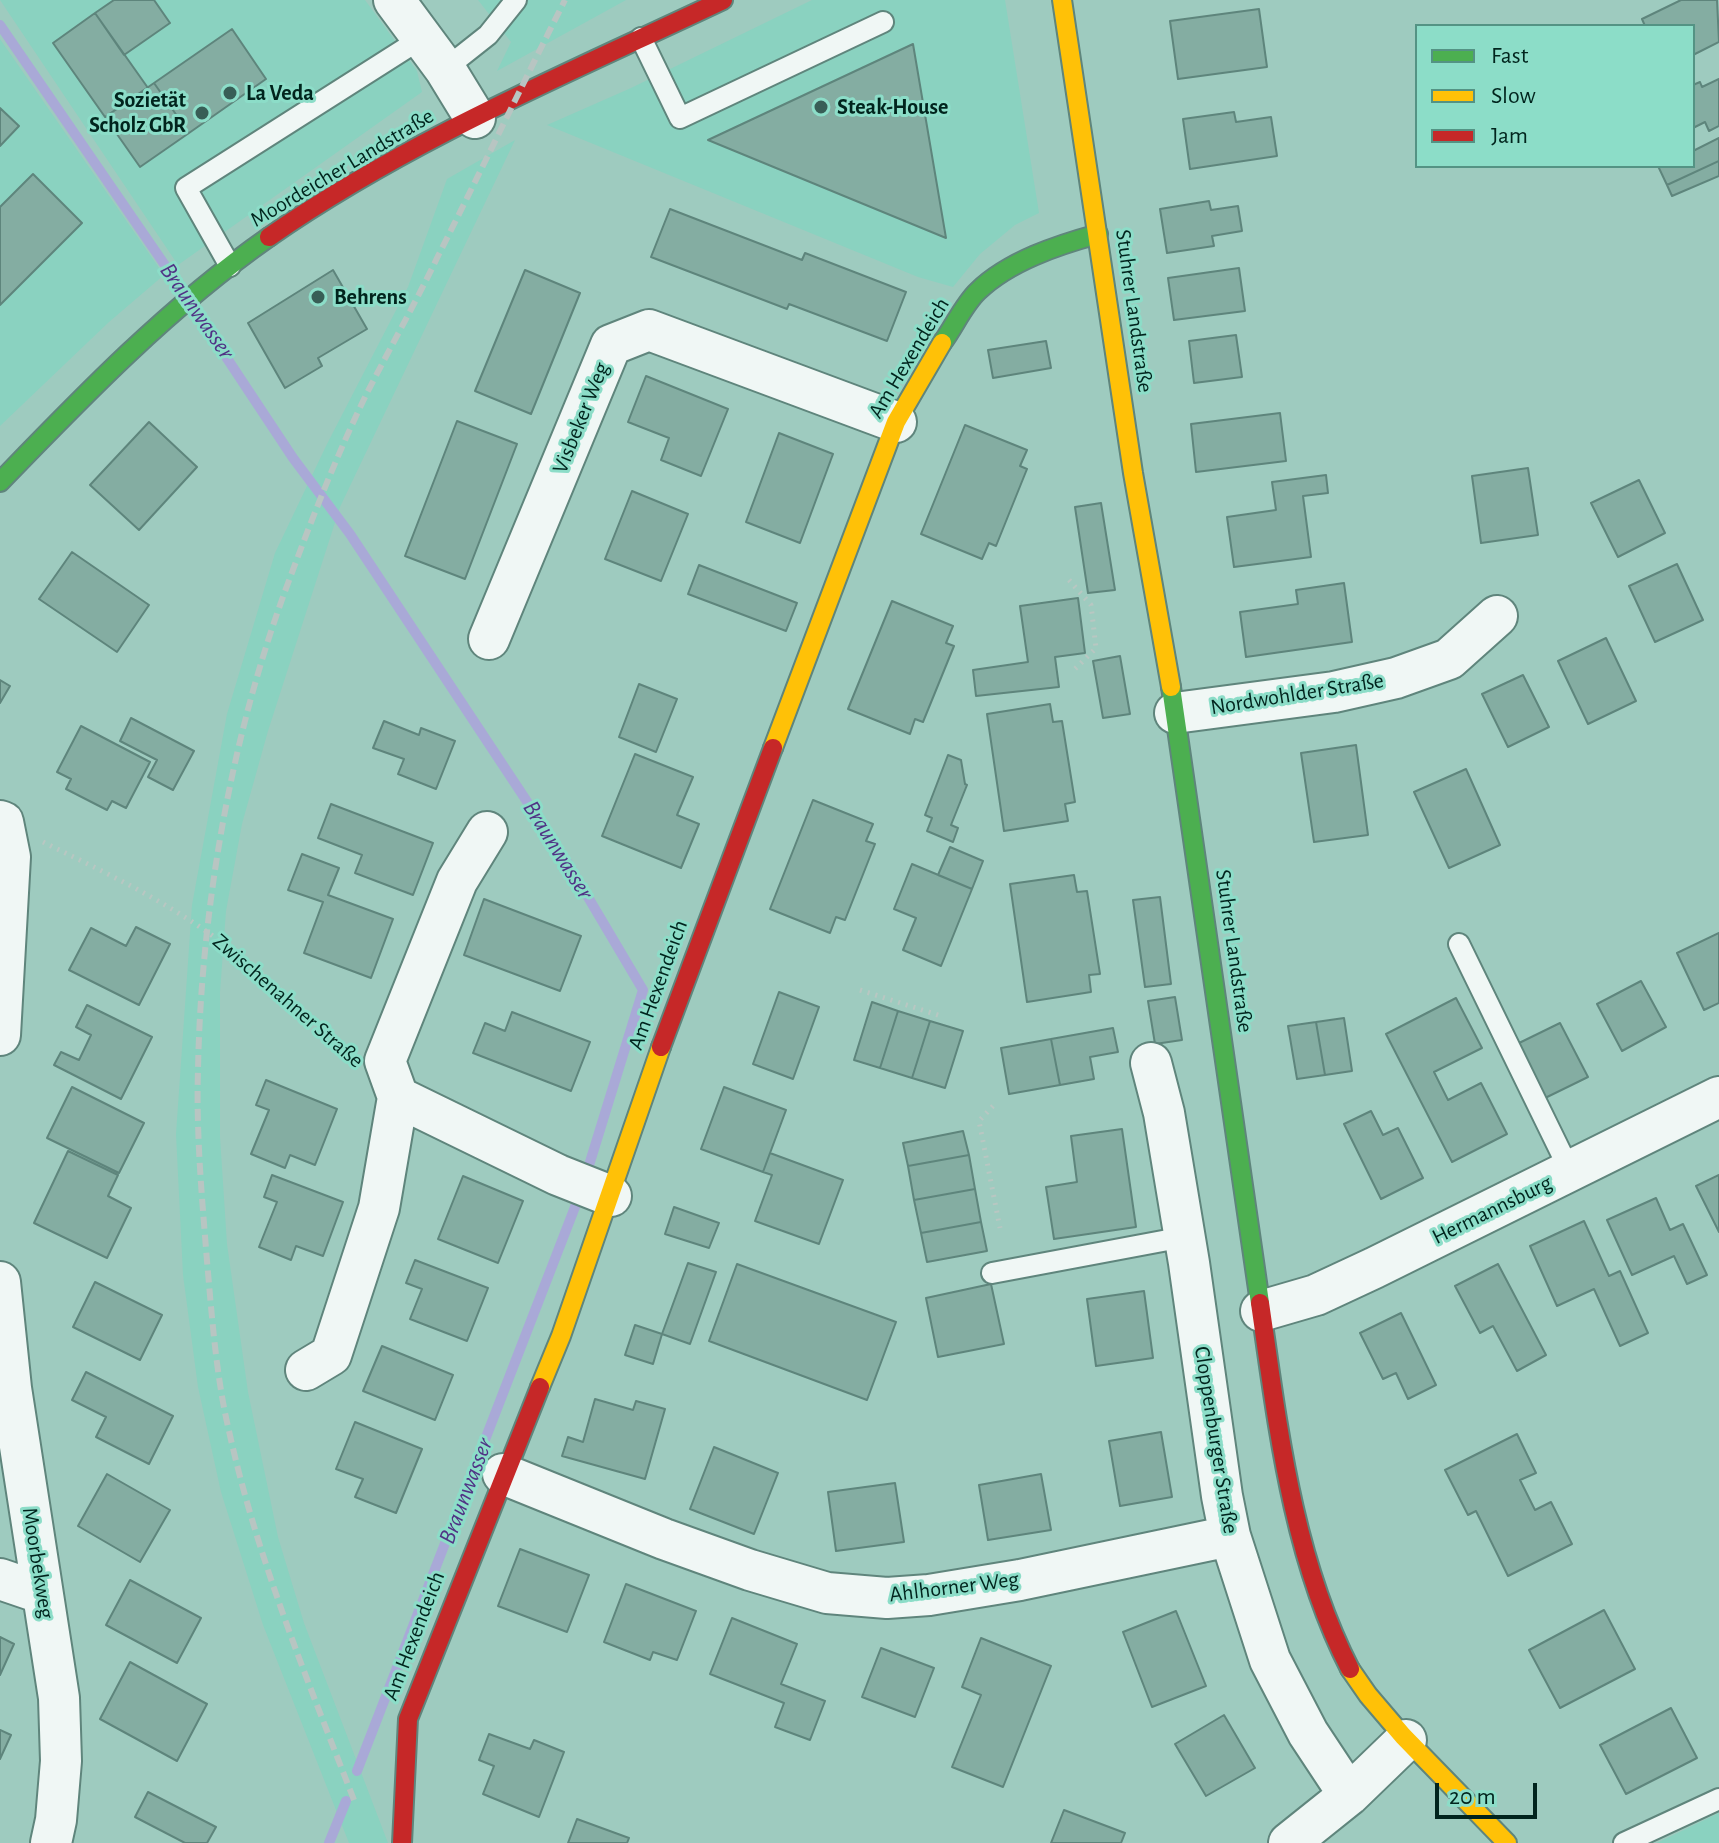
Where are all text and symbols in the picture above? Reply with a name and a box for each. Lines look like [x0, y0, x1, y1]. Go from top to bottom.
legend [1415, 24, 1695, 168]
text: Fast [1491, 44, 1528, 68]
place label: La Veda [246, 80, 314, 106]
marker: La Veda [221, 84, 239, 102]
text: Slow [1491, 84, 1536, 108]
place label: Sozietät Scholz GbR [89, 87, 186, 138]
place label: Steak-House [837, 94, 948, 120]
marker: Steak-House [812, 98, 830, 116]
street label: Moordeicher Landstraße [245, 103, 439, 233]
marker: Sozietät Scholz GbR [193, 104, 211, 122]
text: Jam [1491, 124, 1528, 148]
street label: Stuhrer Landstraße [1110, 228, 1158, 394]
water label: Braunwasser [153, 257, 241, 365]
place label: Behrens [334, 284, 407, 310]
marker: Behrens [309, 288, 327, 306]
street label: Am Hexendeich [863, 293, 955, 423]
street label: Visbeker Weg [547, 359, 615, 477]
street label: Nordwohlder Straße [1209, 667, 1385, 721]
water label: Braunwasser [516, 795, 600, 905]
street label: Stuhrer Landstraße [1210, 868, 1258, 1034]
street label: Am Hexendeich [622, 917, 694, 1053]
street label: Zwischenahner Straße [207, 928, 369, 1074]
street label: Hermannsburg [1428, 1170, 1556, 1250]
street label: Cloppenburger Straße [1188, 1344, 1244, 1536]
water label: Braunwasser [433, 1434, 499, 1548]
street label: Moorbekweg [16, 1506, 60, 1620]
street label: Ahlhorner Weg [888, 1566, 1020, 1608]
street label: Am Hexendeich [377, 1568, 451, 1704]
scale bar [1439, 1767, 1541, 1817]
text: 20 m [1449, 1785, 1496, 1809]

